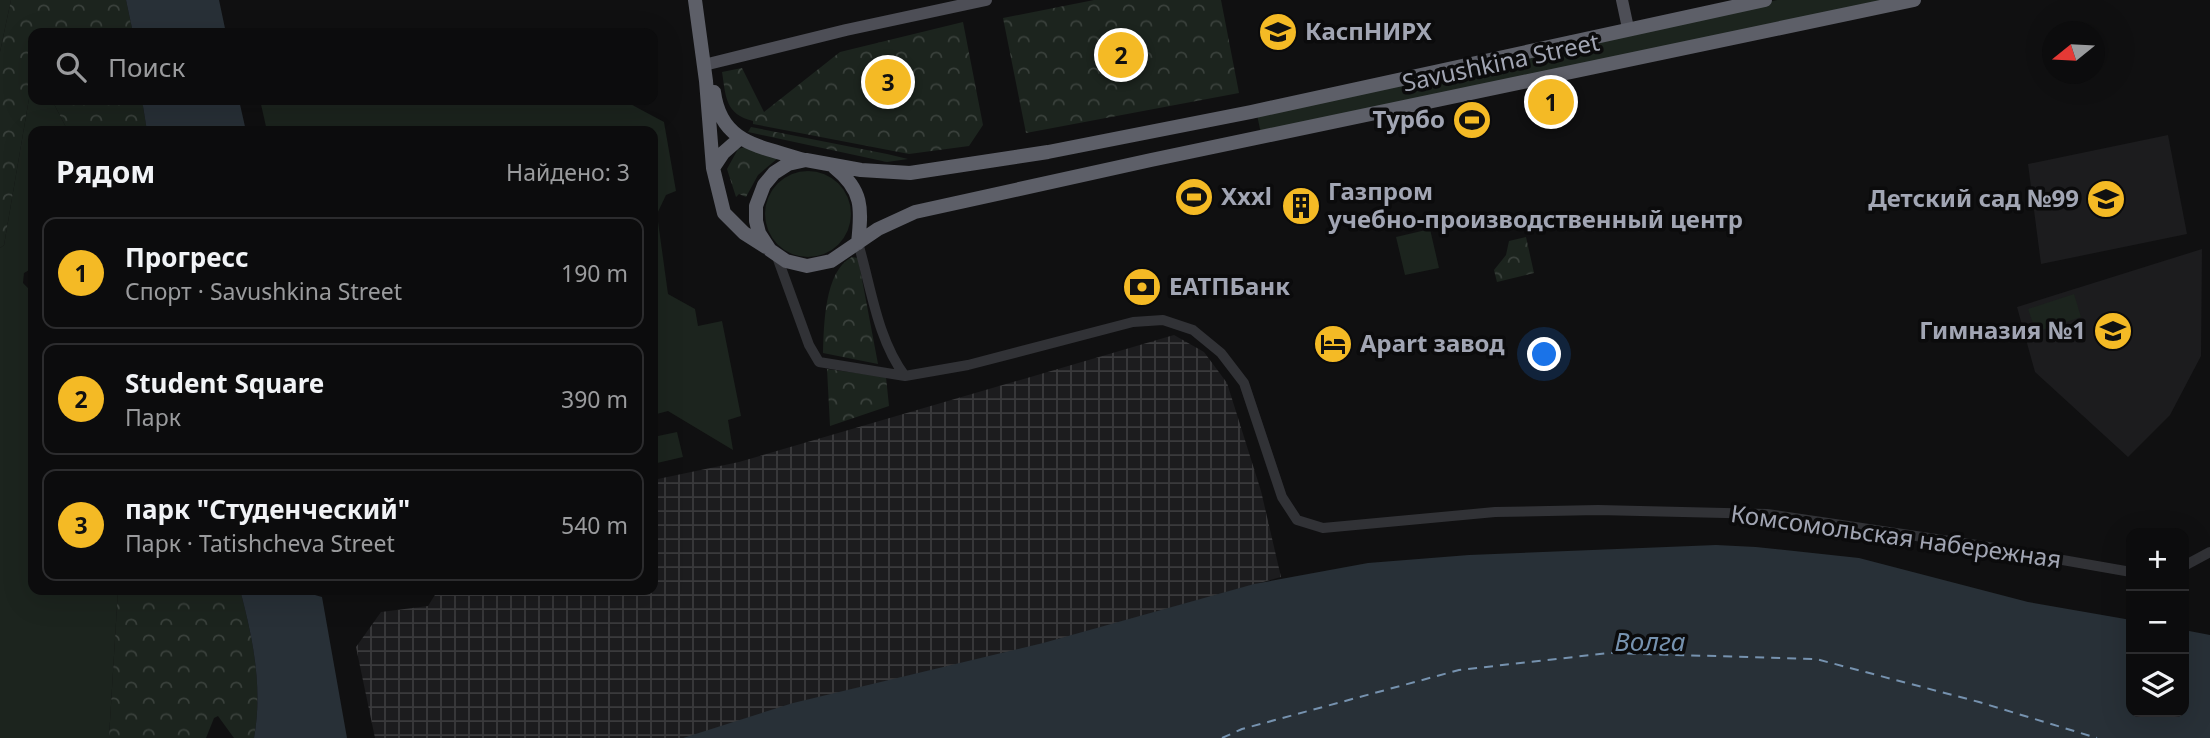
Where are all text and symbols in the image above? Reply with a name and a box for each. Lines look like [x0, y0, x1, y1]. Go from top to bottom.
school or university icon: КаспНИРХ [1257, 11, 1299, 53]
place label: КаспНИРХ [1305, 14, 1433, 47]
north arrow [2042, 21, 2105, 84]
street label: Savushkina Street [1399, 24, 1603, 99]
search box [28, 28, 658, 105]
pin: 2 [1098, 29, 1144, 81]
icon: search [52, 48, 90, 86]
text: Поиск [108, 49, 185, 85]
pin: 3 [865, 56, 911, 108]
pin: 1 [1528, 76, 1574, 128]
sports icon: Турбо [1451, 99, 1493, 141]
place label: Турбо [1373, 102, 1445, 135]
text: Рядом [56, 151, 155, 192]
text: Найдено: 3 [506, 156, 630, 188]
place label: Газпром учебно-производственный центр [1327, 174, 1743, 235]
sports icon: Xxxl [1173, 176, 1215, 218]
school or university icon: Детский сад №99 [2085, 178, 2127, 220]
place label: Xxxl [1221, 179, 1272, 212]
place label: Детский сад №99 [1868, 181, 2079, 214]
building icon: Газпром учебно-производственный центр [1280, 185, 1322, 227]
text: Прогресс [125, 239, 249, 275]
text: 1 [74, 257, 88, 289]
text: 190 m [561, 257, 628, 289]
bank icon: ЕАТПБанк [1121, 266, 1163, 308]
place label: ЕАТПБанк [1169, 269, 1290, 302]
text: Спорт · Savushkina Street [125, 275, 402, 307]
school or university icon: Гимназия №1 [2092, 310, 2134, 352]
place label: Гимназия №1 [1919, 313, 2086, 346]
hotel icon: Apart завод [1312, 323, 1354, 365]
place label: Apart завод [1360, 326, 1505, 359]
your location [1527, 337, 1561, 371]
text: Student Square [125, 365, 324, 401]
text: 2 [74, 383, 88, 415]
text: 390 m [561, 383, 628, 415]
text: Парк [125, 401, 181, 433]
text: парк "Студенческий" [125, 491, 410, 527]
street label: Комсомольская набережная [1729, 496, 2064, 575]
text: 3 [74, 509, 88, 541]
text: 540 m [561, 509, 628, 541]
text: Парк · Tatishcheva Street [125, 527, 395, 559]
map controls [2126, 528, 2189, 717]
button: + [2126, 528, 2189, 591]
button: − [2126, 591, 2189, 654]
water label: Волга [1615, 623, 1686, 659]
button: layers [2126, 654, 2189, 717]

